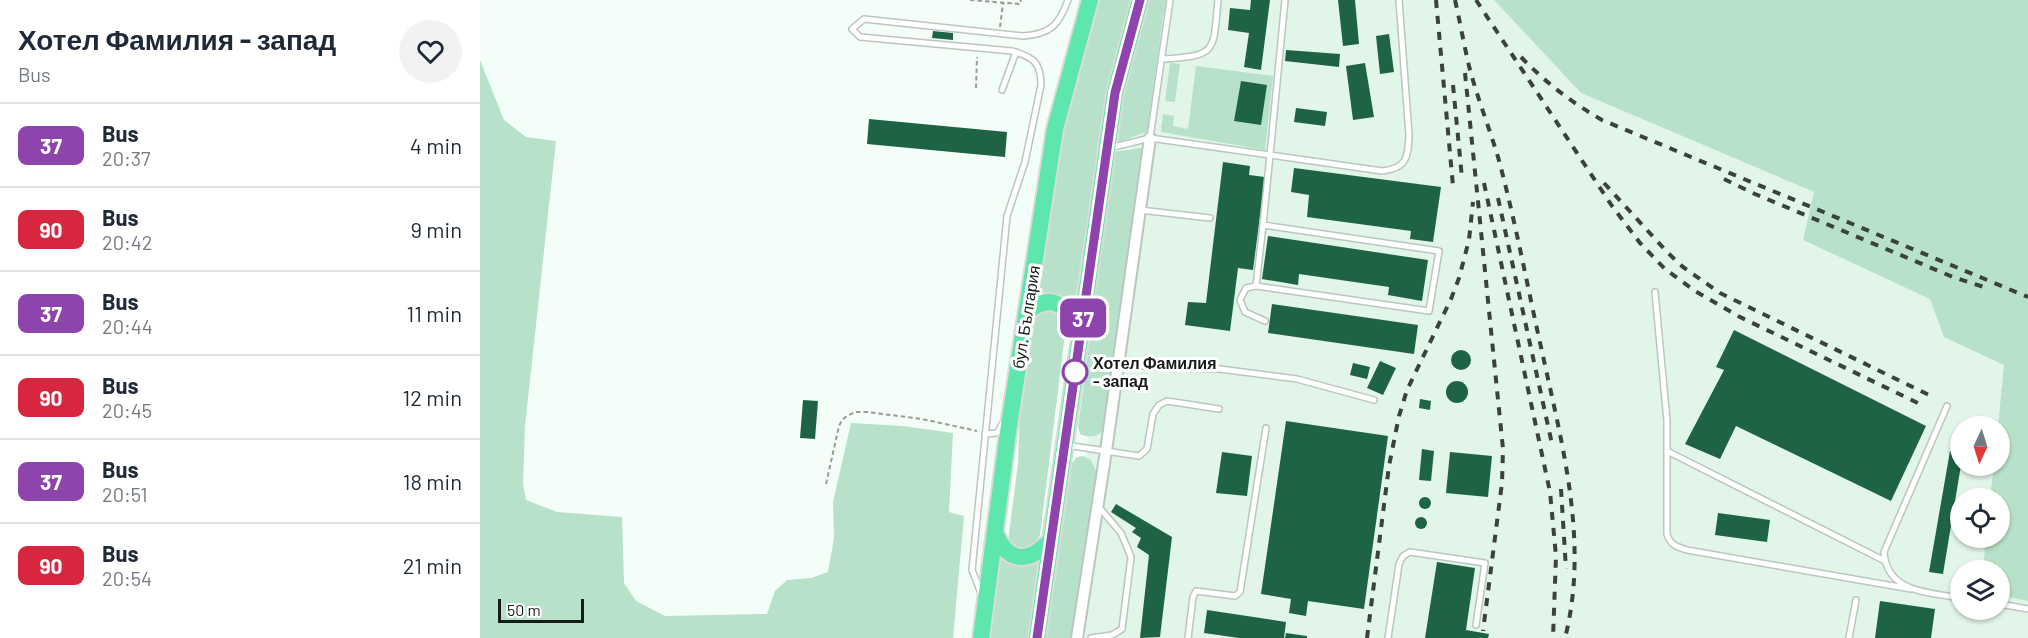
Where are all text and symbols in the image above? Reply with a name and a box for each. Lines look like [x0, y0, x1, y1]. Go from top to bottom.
button: heart [399, 20, 462, 83]
text: Хотел Фамилия - запад [18, 22, 336, 56]
text: Bus [18, 62, 51, 86]
text: Bus [102, 120, 139, 146]
text: 4 min [410, 132, 462, 158]
text: 37 [40, 133, 62, 158]
text: 20:37 [102, 146, 151, 170]
text: Bus [102, 204, 139, 230]
text: 9 min [410, 216, 462, 242]
text: 90 [39, 217, 63, 242]
text: 20:42 [102, 230, 153, 254]
street label: бул. България [1008, 264, 1043, 370]
text: Bus [102, 288, 139, 314]
line badge: 37 [1056, 298, 1110, 338]
text: 11 min [406, 300, 462, 326]
text: 37 [40, 301, 62, 326]
text: 37 [1072, 306, 1094, 331]
text: 20:44 [102, 314, 153, 338]
place label: Хотел Фамилия - запад [1093, 353, 1217, 390]
marker: Хотел Фамилия - запад [1062, 359, 1088, 385]
text: Bus [102, 372, 139, 398]
text: 12 min [402, 384, 462, 410]
text: 90 [39, 385, 63, 410]
text: 20:45 [102, 398, 152, 422]
north arrow [1950, 416, 2010, 476]
map controls [1950, 416, 2010, 620]
text: Bus [102, 456, 139, 482]
text: 18 min [403, 468, 462, 494]
text: 37 [40, 469, 62, 494]
text: 20:51 [102, 482, 148, 506]
button: locate [1950, 488, 2010, 548]
text: Bus [102, 540, 139, 566]
text: 21 min [403, 552, 462, 578]
text: 90 [39, 553, 63, 578]
button: layers [1950, 560, 2010, 620]
text: 20:54 [102, 566, 152, 590]
scale bar [498, 596, 584, 624]
text: 50 m [507, 600, 541, 619]

